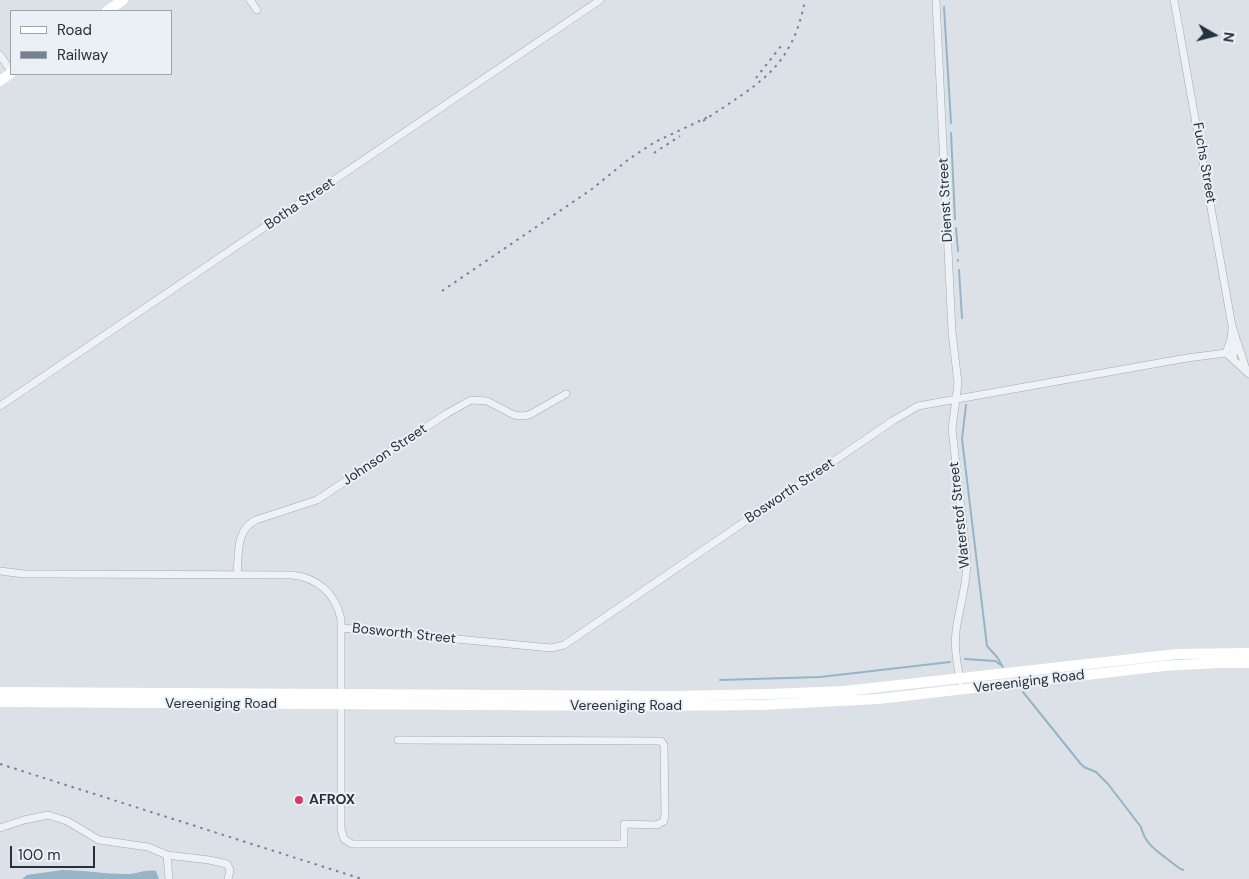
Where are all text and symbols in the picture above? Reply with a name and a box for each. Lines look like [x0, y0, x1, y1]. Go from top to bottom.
legend [10, 10, 172, 75]
north arrow [1189, 10, 1239, 60]
text: Road [57, 20, 92, 40]
text: N [1219, 31, 1238, 43]
text: Railway [57, 45, 108, 65]
street label: Fuchs Street [1189, 121, 1219, 205]
street label: Dienst Street [935, 157, 957, 243]
street label: Botha Street [262, 174, 338, 234]
street label: Johnson Street [340, 421, 430, 489]
street label: Bosworth Street [742, 455, 838, 527]
street label: Waterstof Street [946, 461, 974, 569]
street label: Bosworth Street [351, 620, 457, 648]
street label: Vereeniging Road [972, 667, 1086, 697]
street label: Vereeniging Road [165, 696, 277, 712]
street label: Vereeniging Road [570, 698, 682, 714]
place label: AFROX [309, 792, 355, 808]
marker: AFROX [293, 794, 305, 806]
scale bar [12, 836, 98, 868]
text: 100 m [18, 845, 61, 865]

